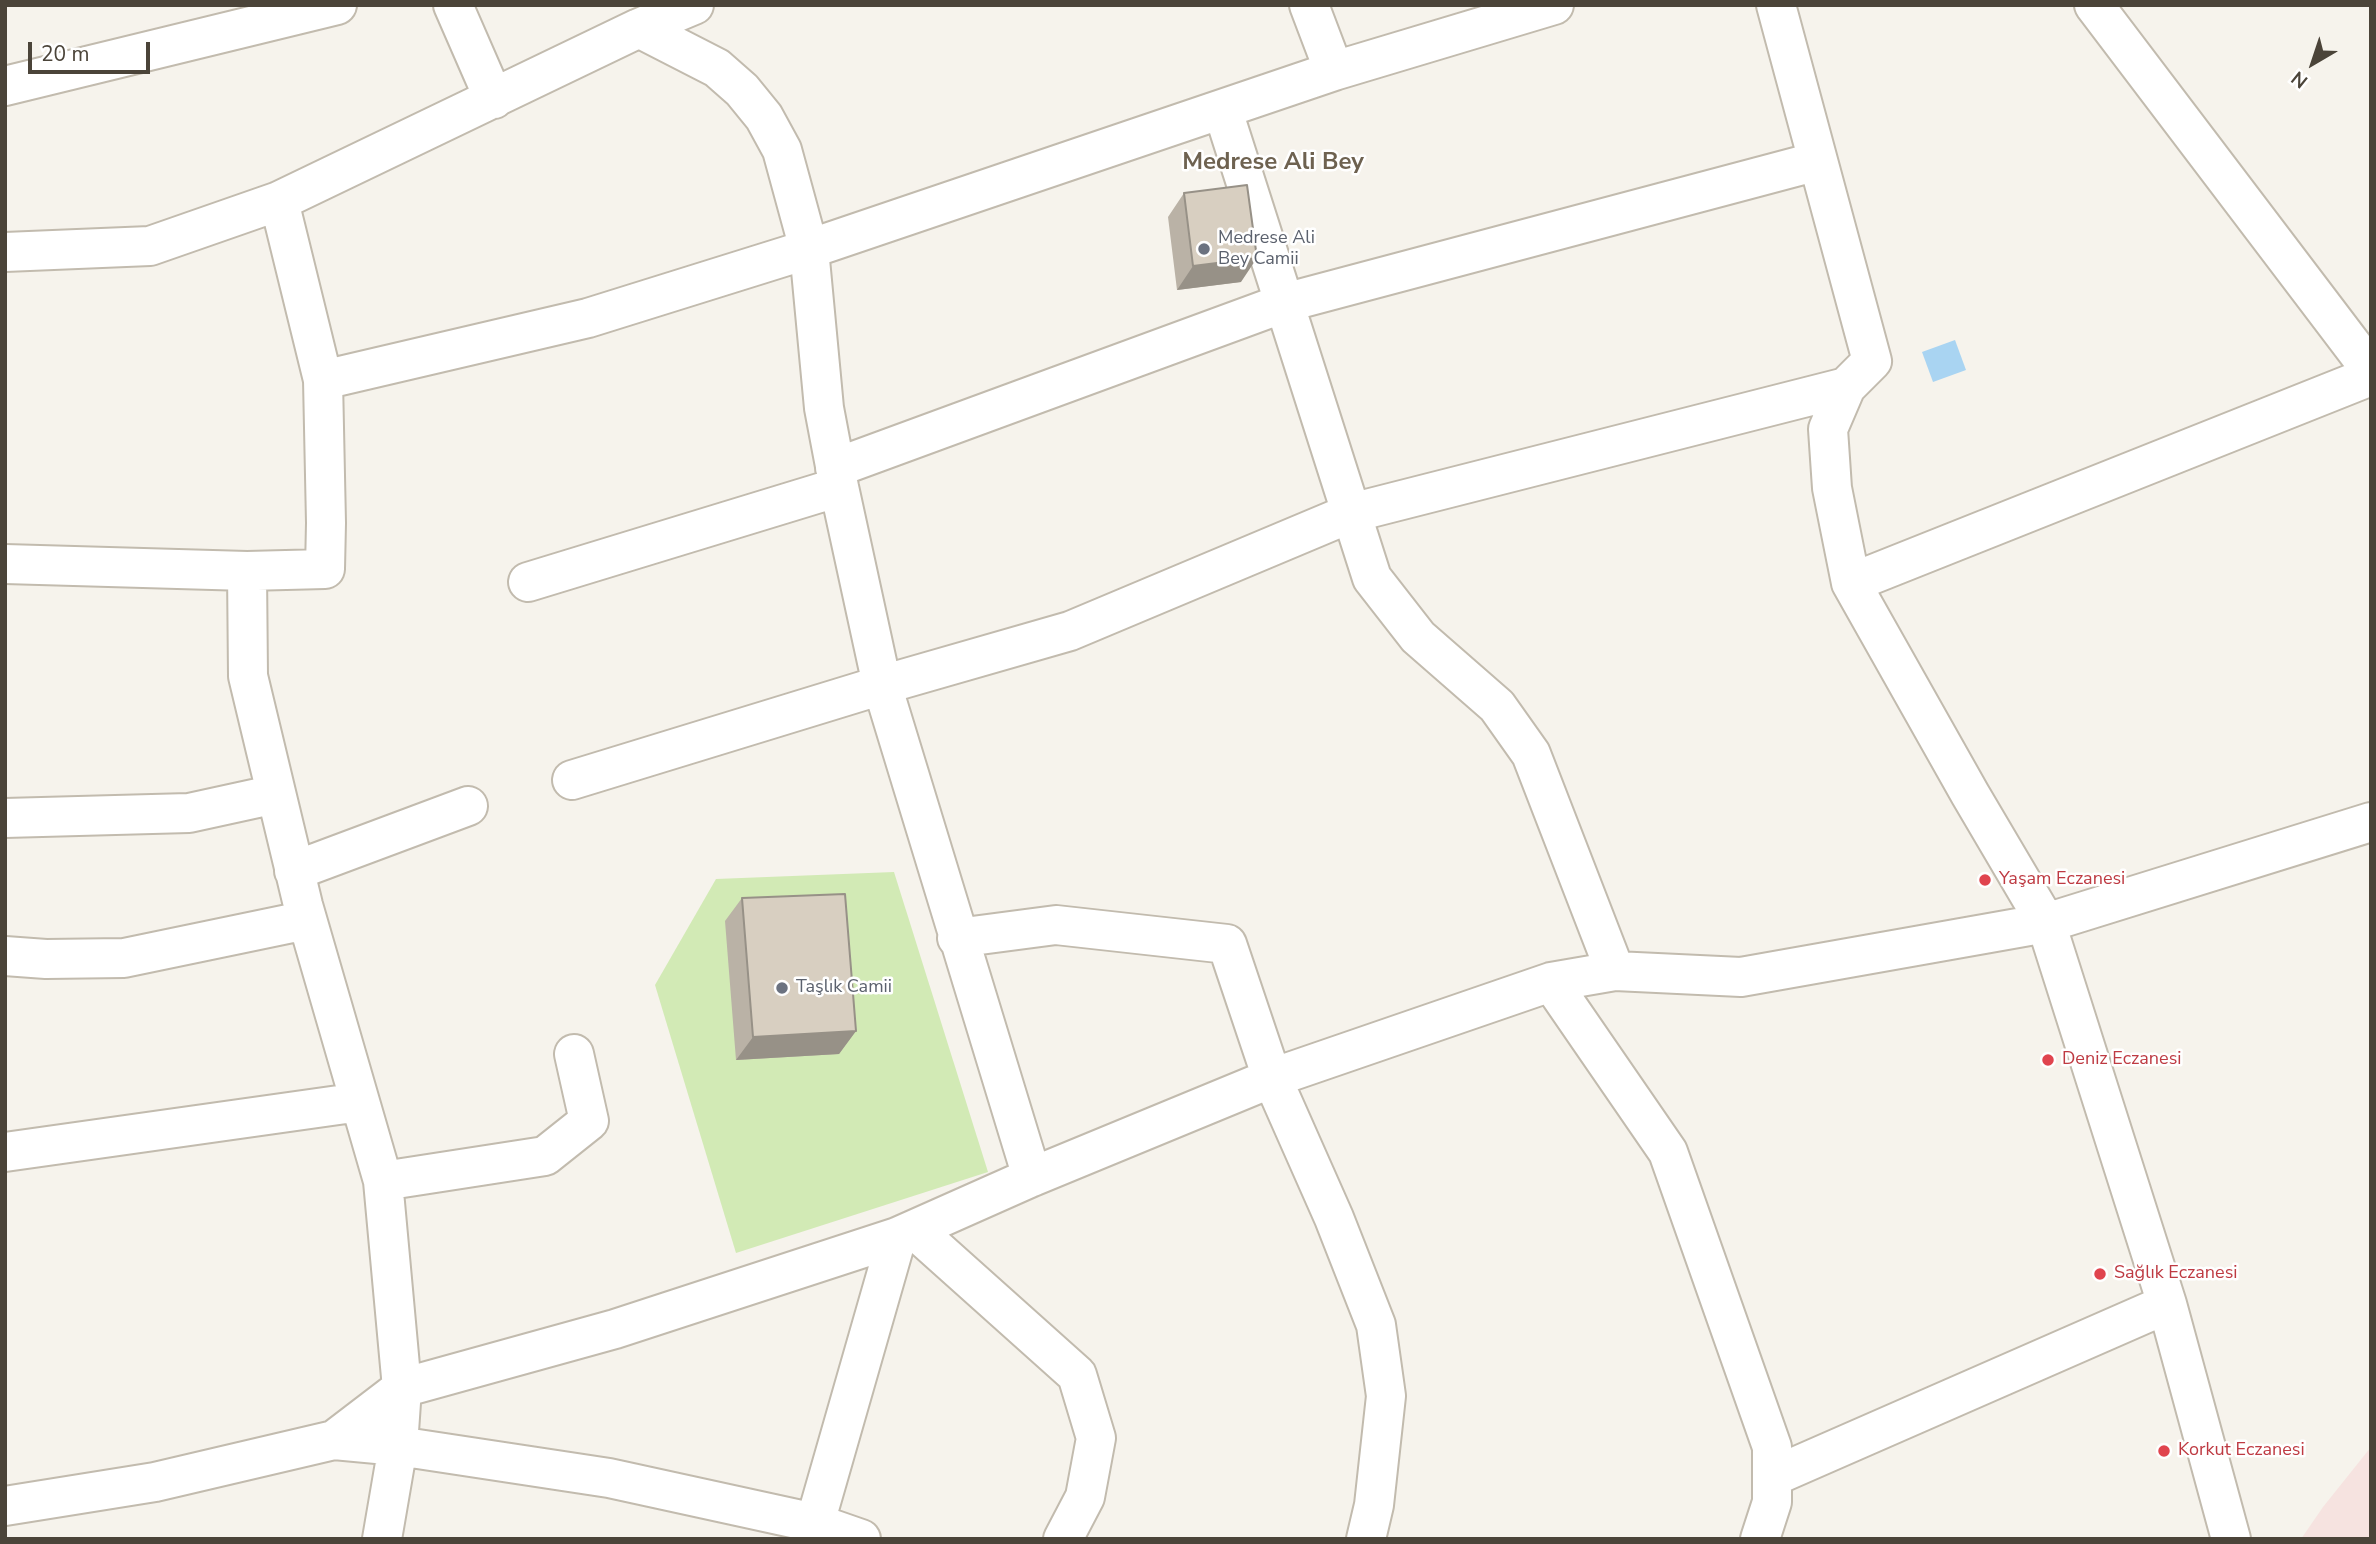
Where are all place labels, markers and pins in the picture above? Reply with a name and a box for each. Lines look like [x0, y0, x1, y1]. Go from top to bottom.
place label: Medrese Ali Bey Camii [1218, 228, 1315, 270]
marker: Medrese Ali Bey Camii [1196, 241, 1212, 257]
place label: Yaşam Eczanesi [1999, 869, 2125, 891]
marker: Yaşam Eczanesi [1977, 872, 1993, 888]
place label: Taşlık Camii [796, 977, 892, 999]
marker: Taşlık Camii [774, 980, 790, 996]
place label: Deniz Eczanesi [2062, 1049, 2181, 1071]
marker: Deniz Eczanesi [2040, 1052, 2056, 1068]
place label: Sağlık Eczanesi [2114, 1263, 2237, 1285]
marker: Sağlık Eczanesi [2092, 1266, 2108, 1282]
place label: Korkut Eczanesi [2178, 1440, 2305, 1462]
marker: Korkut Eczanesi [2156, 1443, 2172, 1459]

